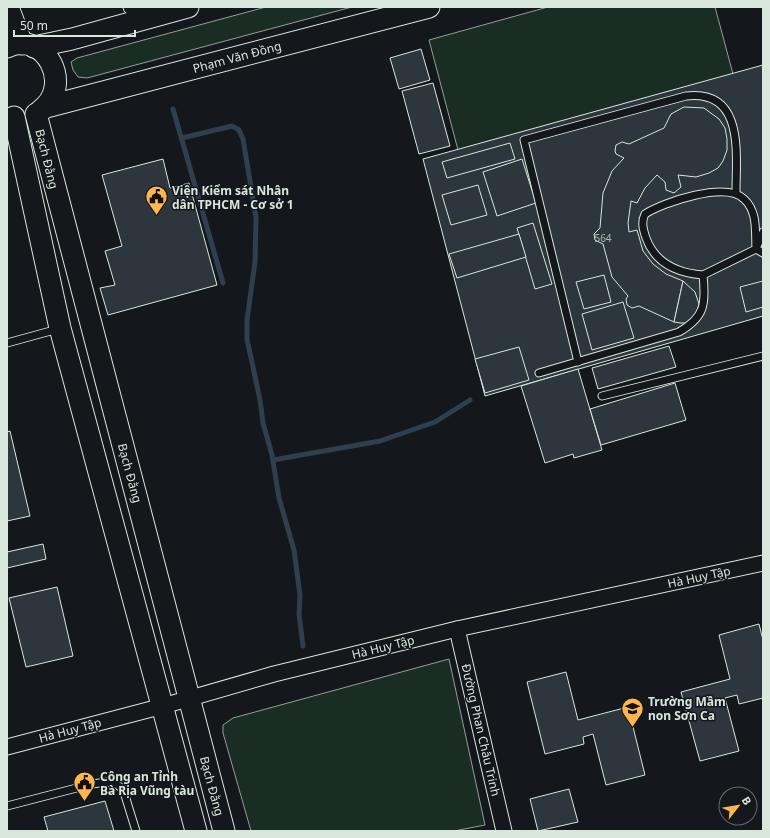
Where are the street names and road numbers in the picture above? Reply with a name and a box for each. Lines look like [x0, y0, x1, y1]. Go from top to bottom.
street label: Phạm Văn Đồng [191, 37, 283, 77]
street label: Bạch Đằng [31, 127, 63, 191]
street label: Bạch Đằng [114, 441, 146, 505]
street label: Hà Huy Tập [666, 562, 732, 592]
street label: Hà Huy Tập [350, 631, 416, 663]
street label: Đường Phan Châu Trinh [457, 662, 505, 798]
street label: Hà Huy Tập [37, 713, 103, 747]
street label: Bạch Đằng [196, 754, 228, 818]

